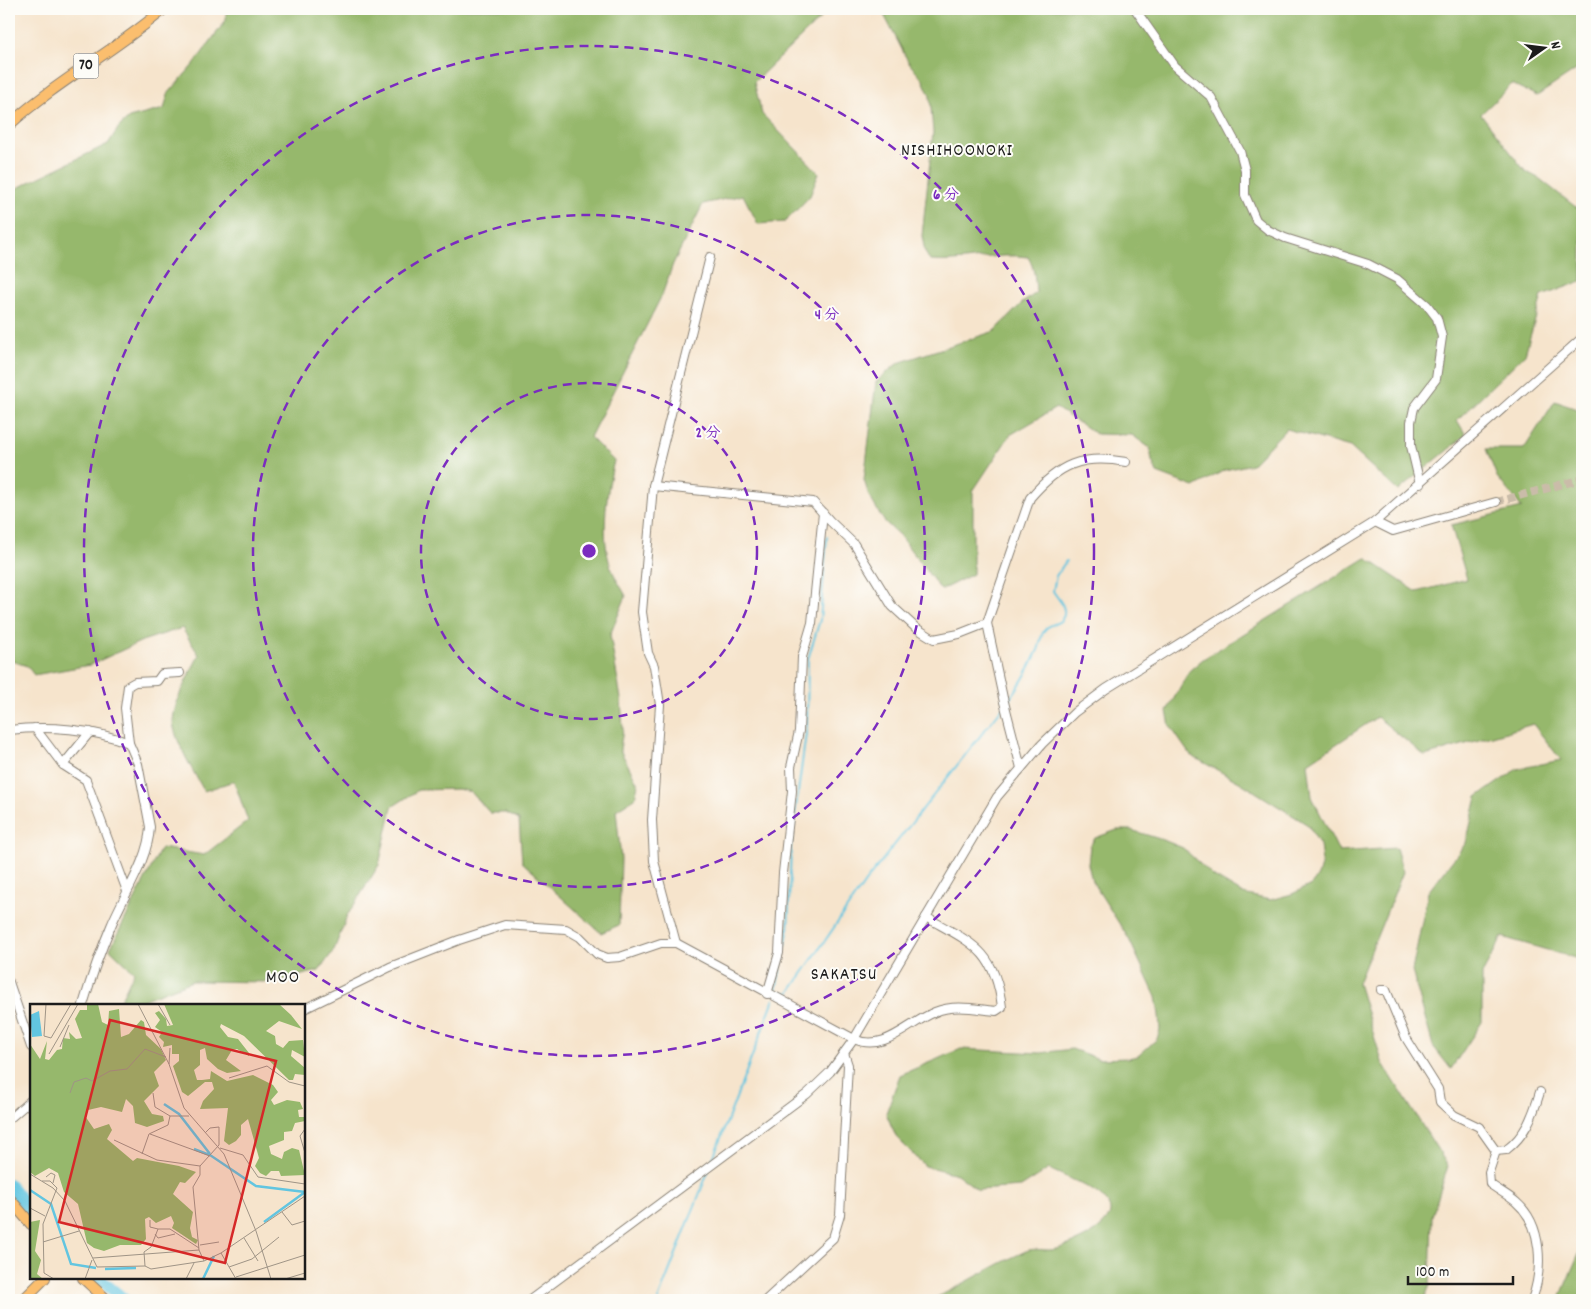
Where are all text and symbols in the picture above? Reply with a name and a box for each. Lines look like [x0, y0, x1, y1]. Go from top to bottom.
north arrow [1518, 22, 1568, 72]
text: N [1544, 40, 1565, 51]
road number: 70 [74, 54, 98, 78]
district label: NISHIHOONOKI [901, 139, 1013, 164]
text: 6 分 [933, 185, 959, 207]
text: 4 分 [815, 305, 839, 327]
text: 2 分 [696, 423, 721, 445]
centre of rings [580, 542, 598, 560]
district label: SAKATSU [811, 963, 877, 988]
district label: MOO [266, 966, 300, 991]
inset map [30, 1004, 305, 1279]
scale bar [1408, 1254, 1514, 1286]
text: 100 m [1416, 1262, 1449, 1284]

